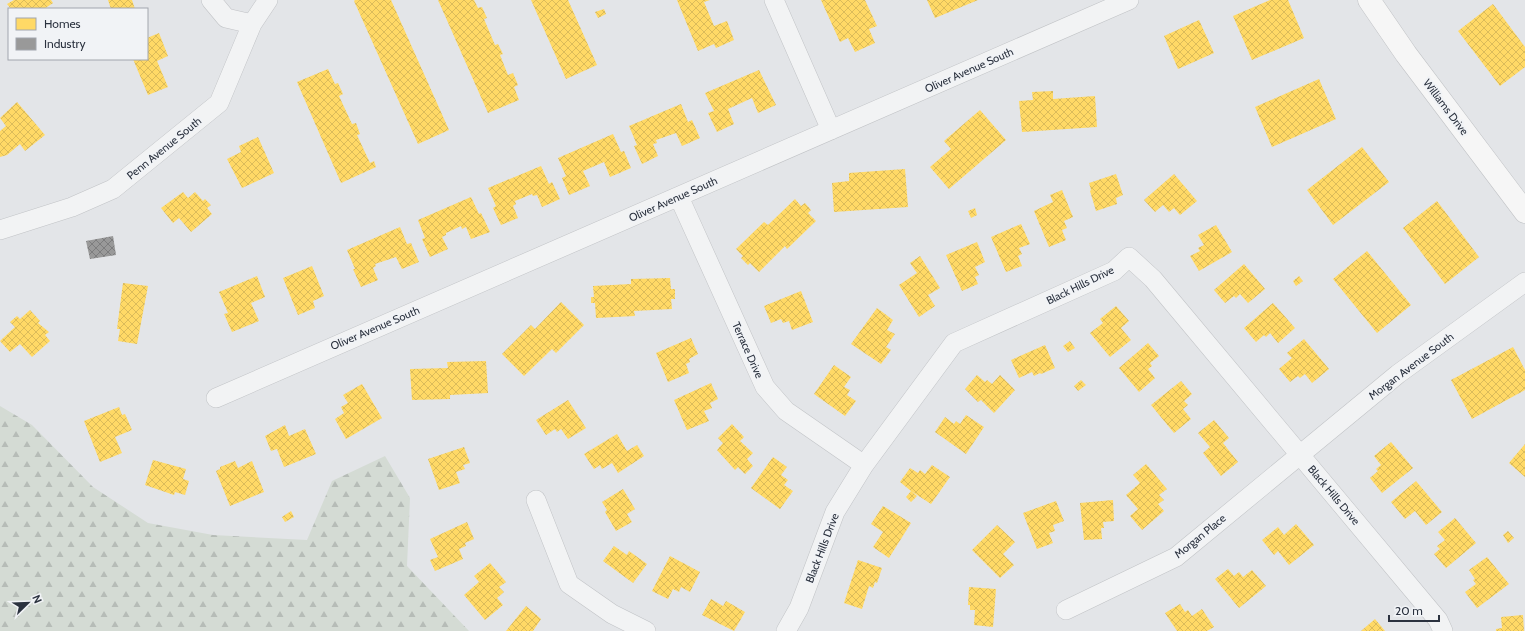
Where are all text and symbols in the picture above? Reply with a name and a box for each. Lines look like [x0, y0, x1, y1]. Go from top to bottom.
legend [8, 8, 148, 60]
text: Homes [44, 16, 81, 31]
text: Industry [44, 36, 85, 51]
street label: Oliver Avenue South [923, 44, 1015, 96]
street label: Williams Drive [1420, 76, 1472, 138]
street label: Penn Avenue South [124, 114, 204, 182]
street label: Oliver Avenue South [627, 173, 719, 225]
street label: Black Hills Drive [1044, 262, 1117, 307]
street label: Oliver Avenue South [328, 303, 422, 353]
street label: Terrace Drive [729, 320, 767, 381]
street label: Morgan Avenue South [1366, 329, 1456, 403]
street label: Black Hills Drive [1305, 462, 1363, 528]
street label: Black Hills Drive [802, 511, 842, 585]
street label: Morgan Place [1171, 511, 1229, 561]
north arrow [8, 583, 48, 623]
text: N [29, 593, 45, 605]
scale bar [1389, 597, 1439, 623]
text: 20 m [1395, 603, 1423, 618]

